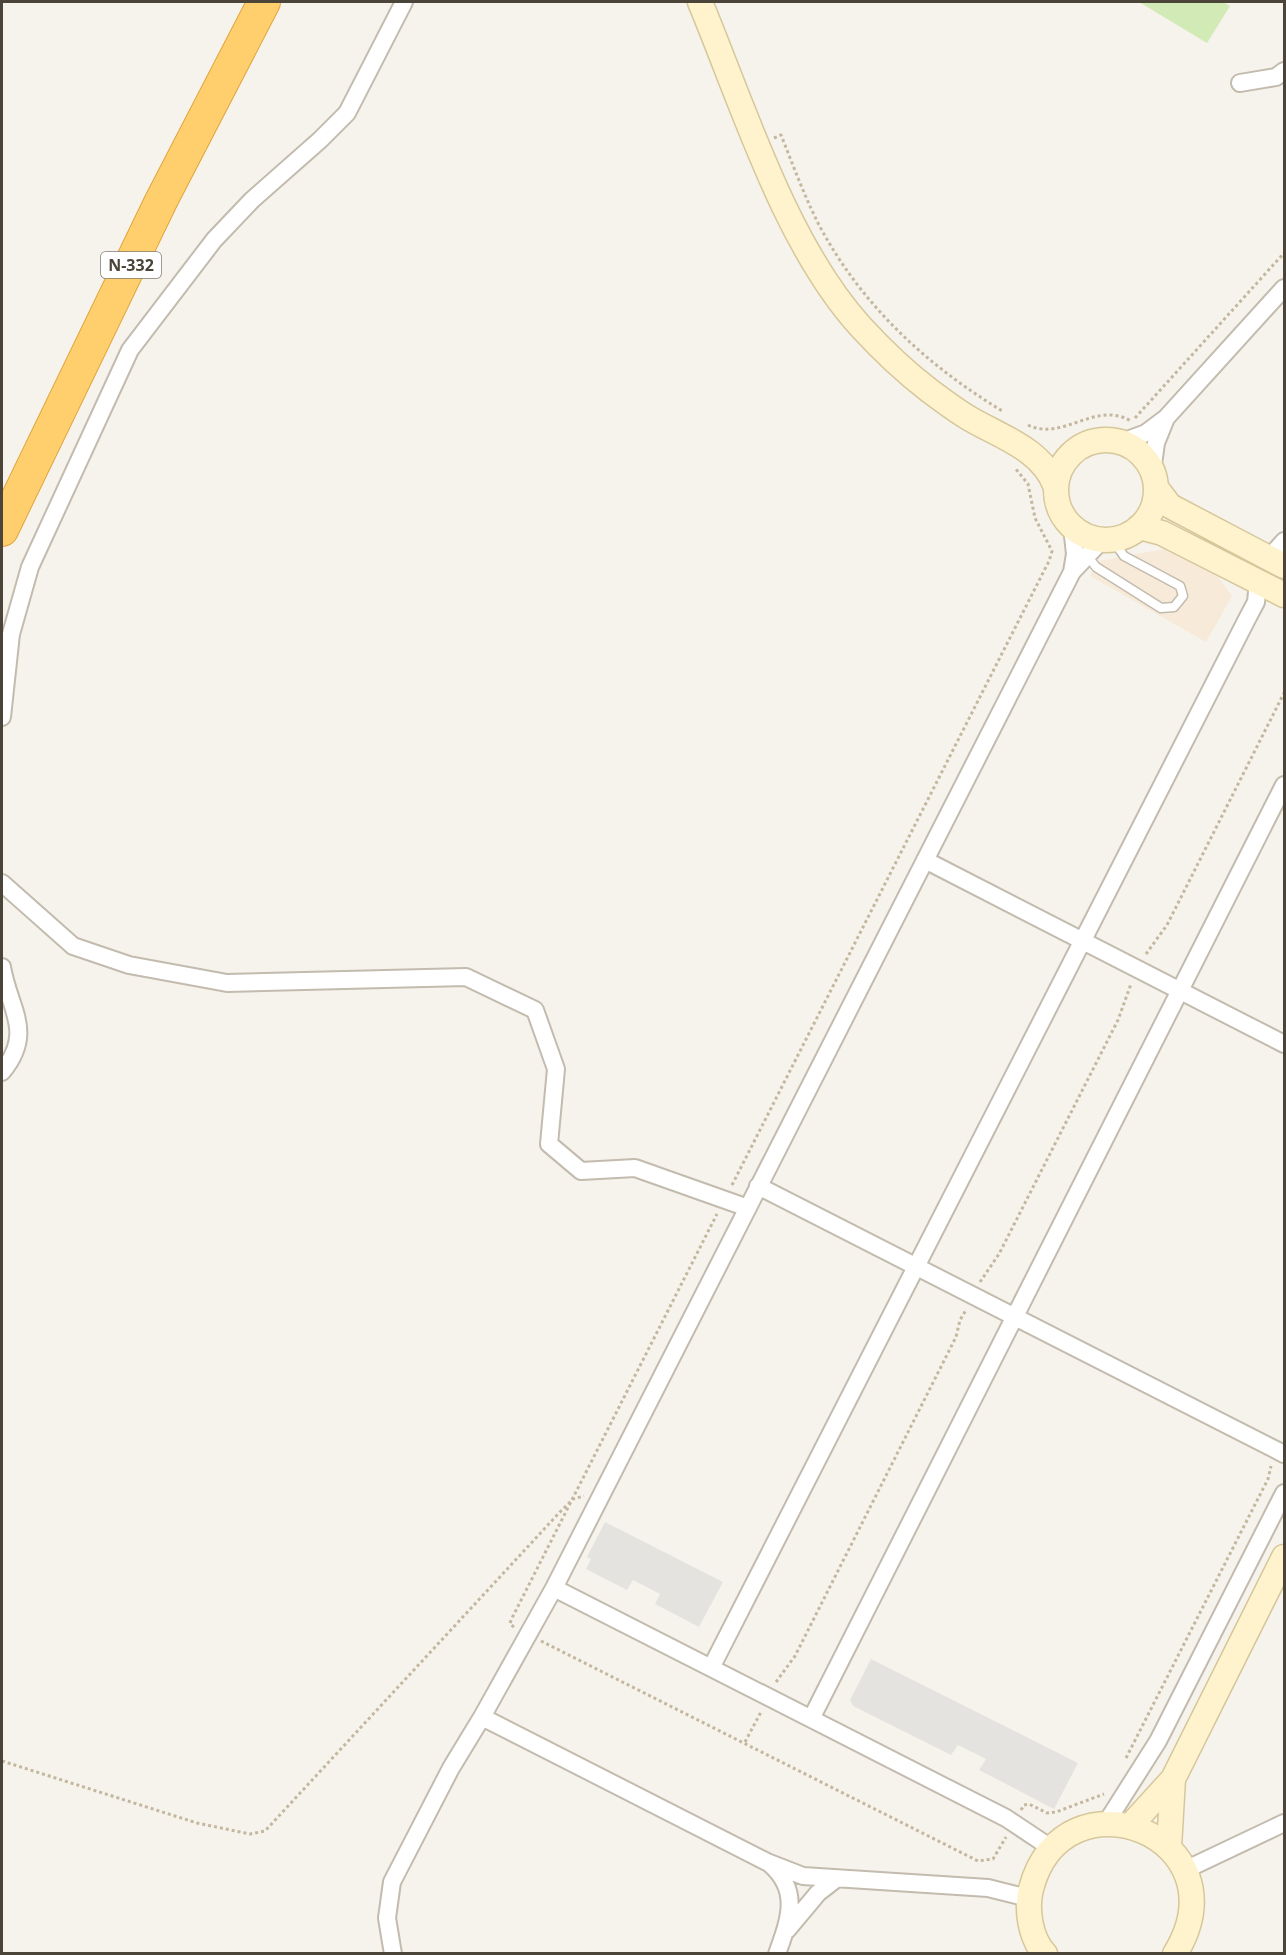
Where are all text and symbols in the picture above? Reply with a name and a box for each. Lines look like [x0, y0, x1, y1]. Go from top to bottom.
road number: N-332 [101, 252, 161, 278]

